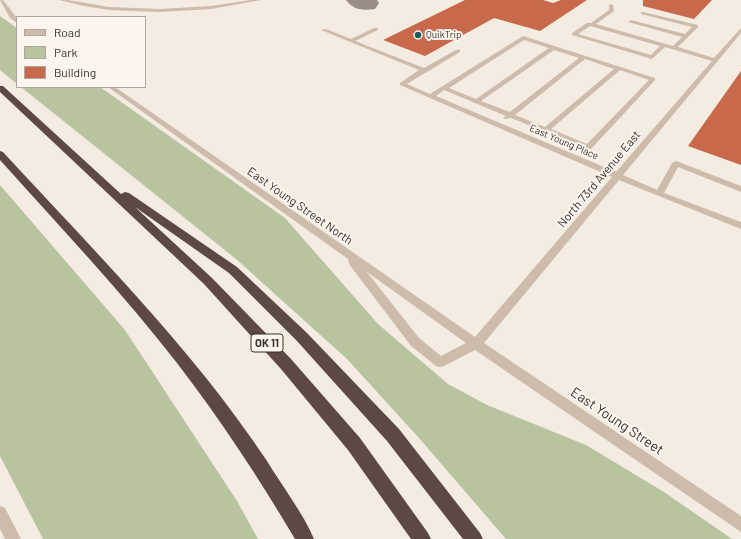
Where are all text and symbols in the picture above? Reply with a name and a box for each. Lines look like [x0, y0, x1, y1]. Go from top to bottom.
legend [16, 16, 146, 88]
text: Road [54, 25, 81, 39]
place label: QuikTrip [426, 29, 462, 41]
marker: QuikTrip [413, 30, 423, 40]
text: Park [54, 45, 78, 59]
text: Building [54, 65, 96, 79]
street label: East Young Place [528, 122, 600, 162]
street label: North 73rd Avenue East [554, 128, 644, 230]
street label: East Young Street North [244, 164, 356, 248]
road number: OK 11 [251, 334, 283, 352]
street label: East Young Street [567, 384, 667, 458]

